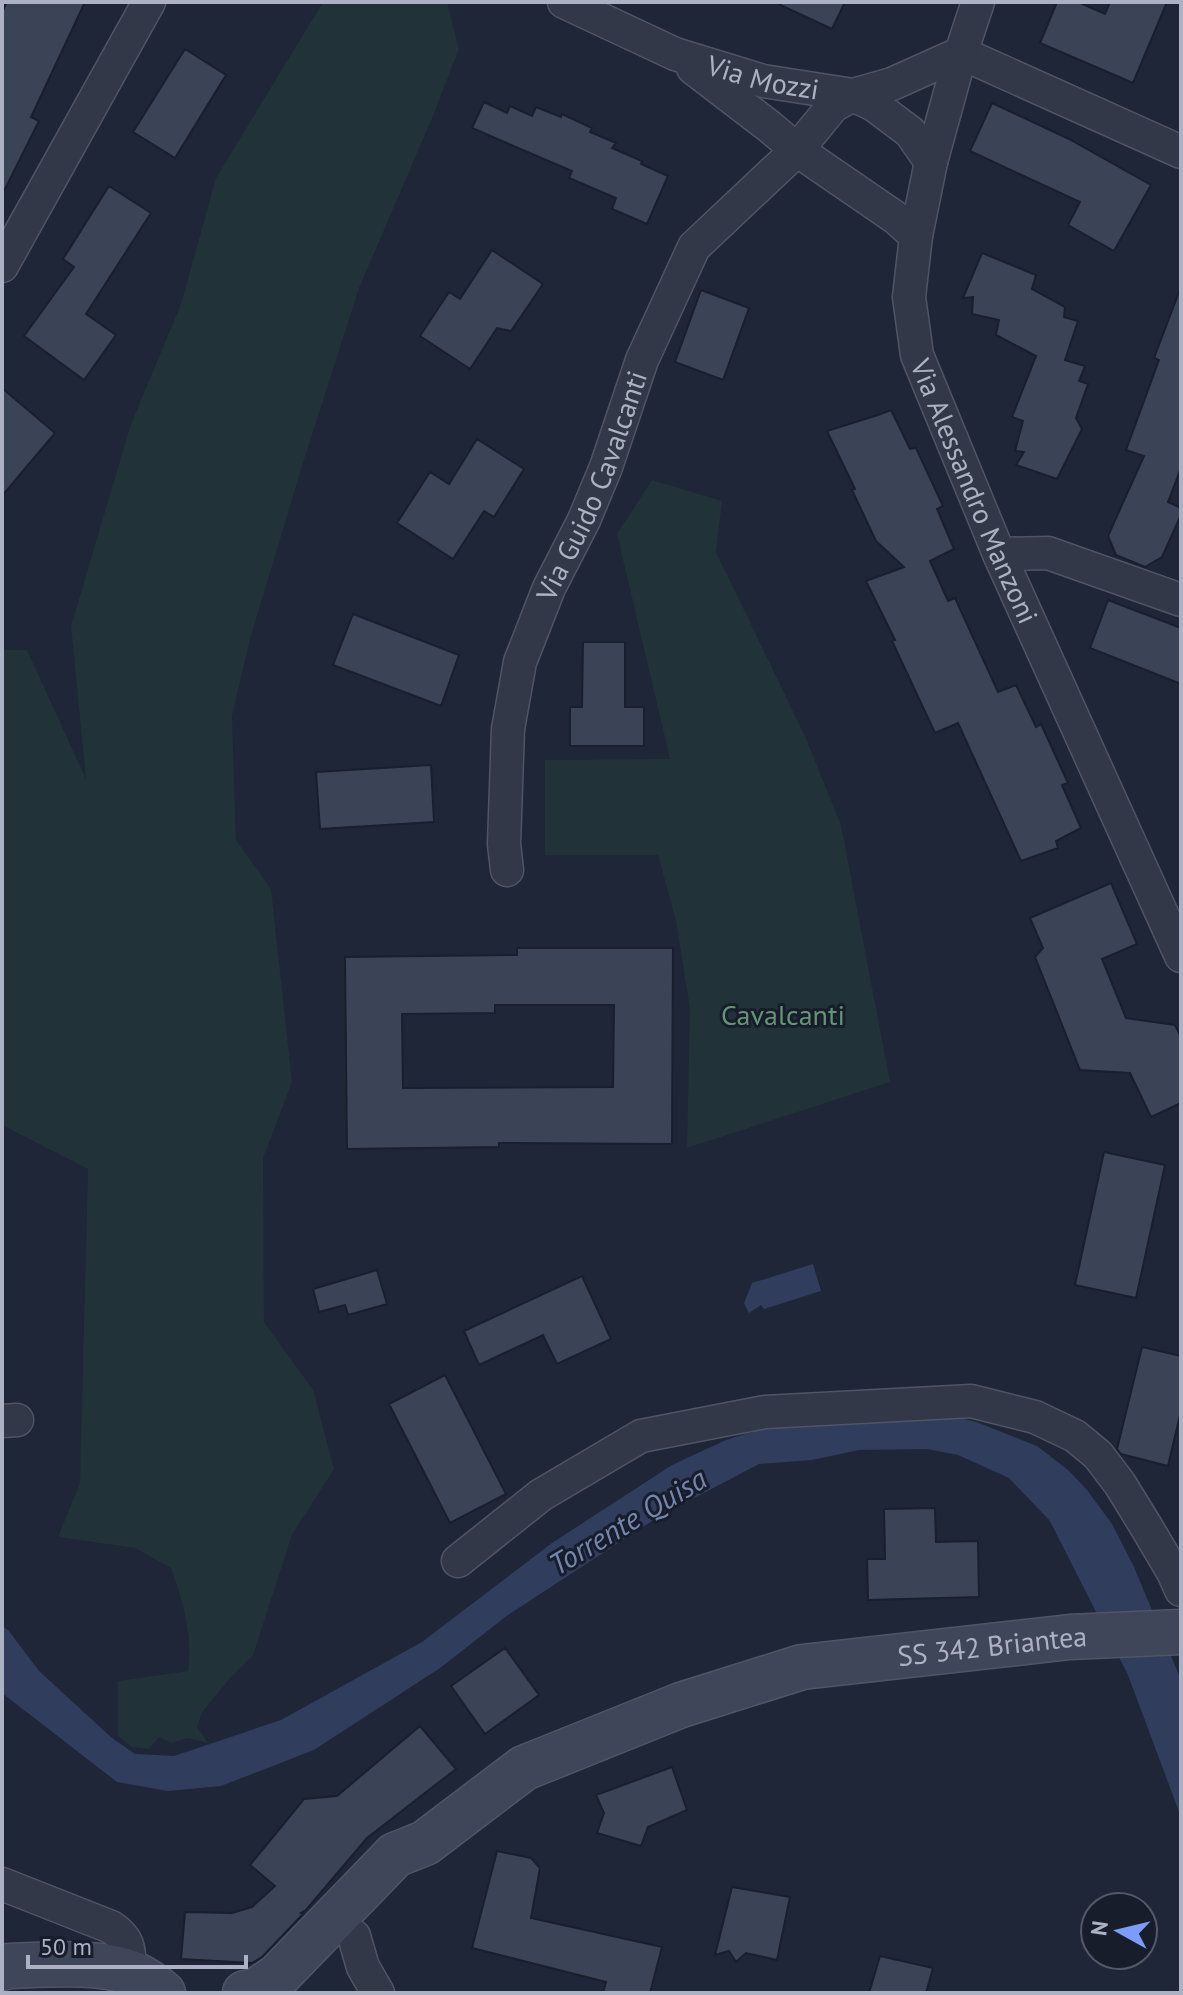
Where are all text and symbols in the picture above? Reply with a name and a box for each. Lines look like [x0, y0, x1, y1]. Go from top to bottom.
street label: Via Mozzi [702, 46, 822, 107]
street label: Via Alessandro Manzoni [902, 352, 1047, 629]
street label: Via Guido Cavalcanti [527, 366, 655, 606]
park label: Cavalcanti [721, 996, 845, 1033]
water label: Torrente Quisa [541, 1458, 714, 1583]
street label: SS 342 Briantea [895, 1617, 1088, 1674]
north arrow [1079, 1891, 1159, 1971]
scale bar [28, 1919, 246, 1969]
text: N [1084, 1919, 1114, 1937]
text: 50 m [40, 1931, 92, 1962]

